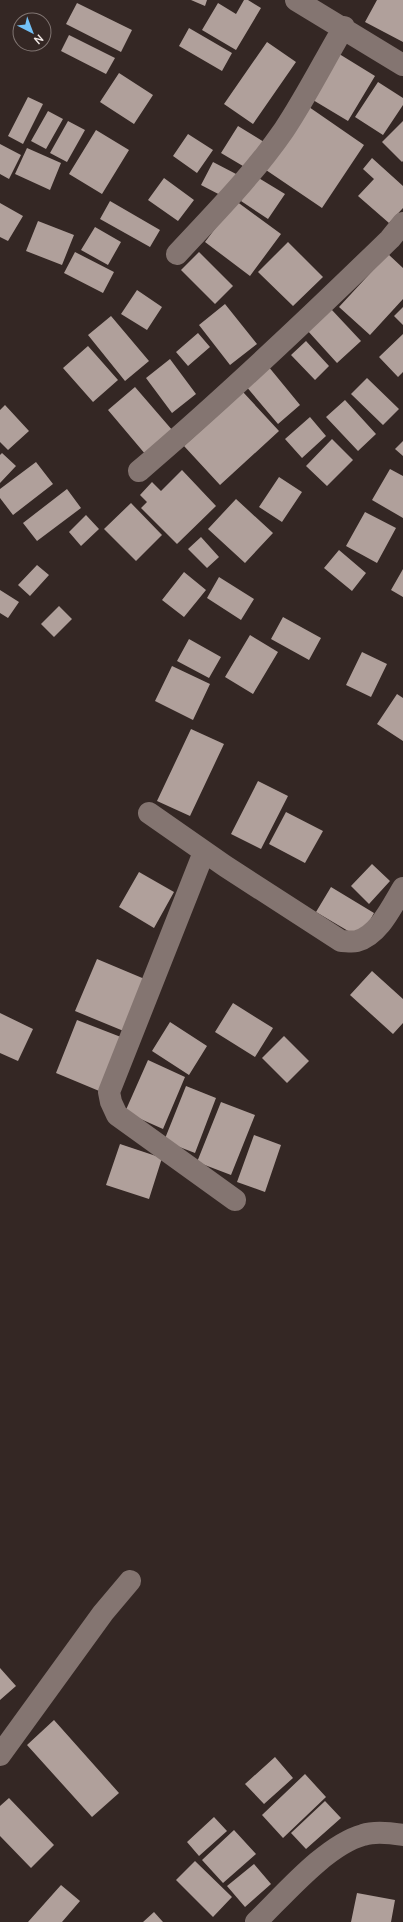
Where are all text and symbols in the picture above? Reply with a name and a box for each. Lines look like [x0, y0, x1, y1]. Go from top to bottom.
north arrow [12, 12, 52, 52]
text: N [31, 32, 47, 48]

